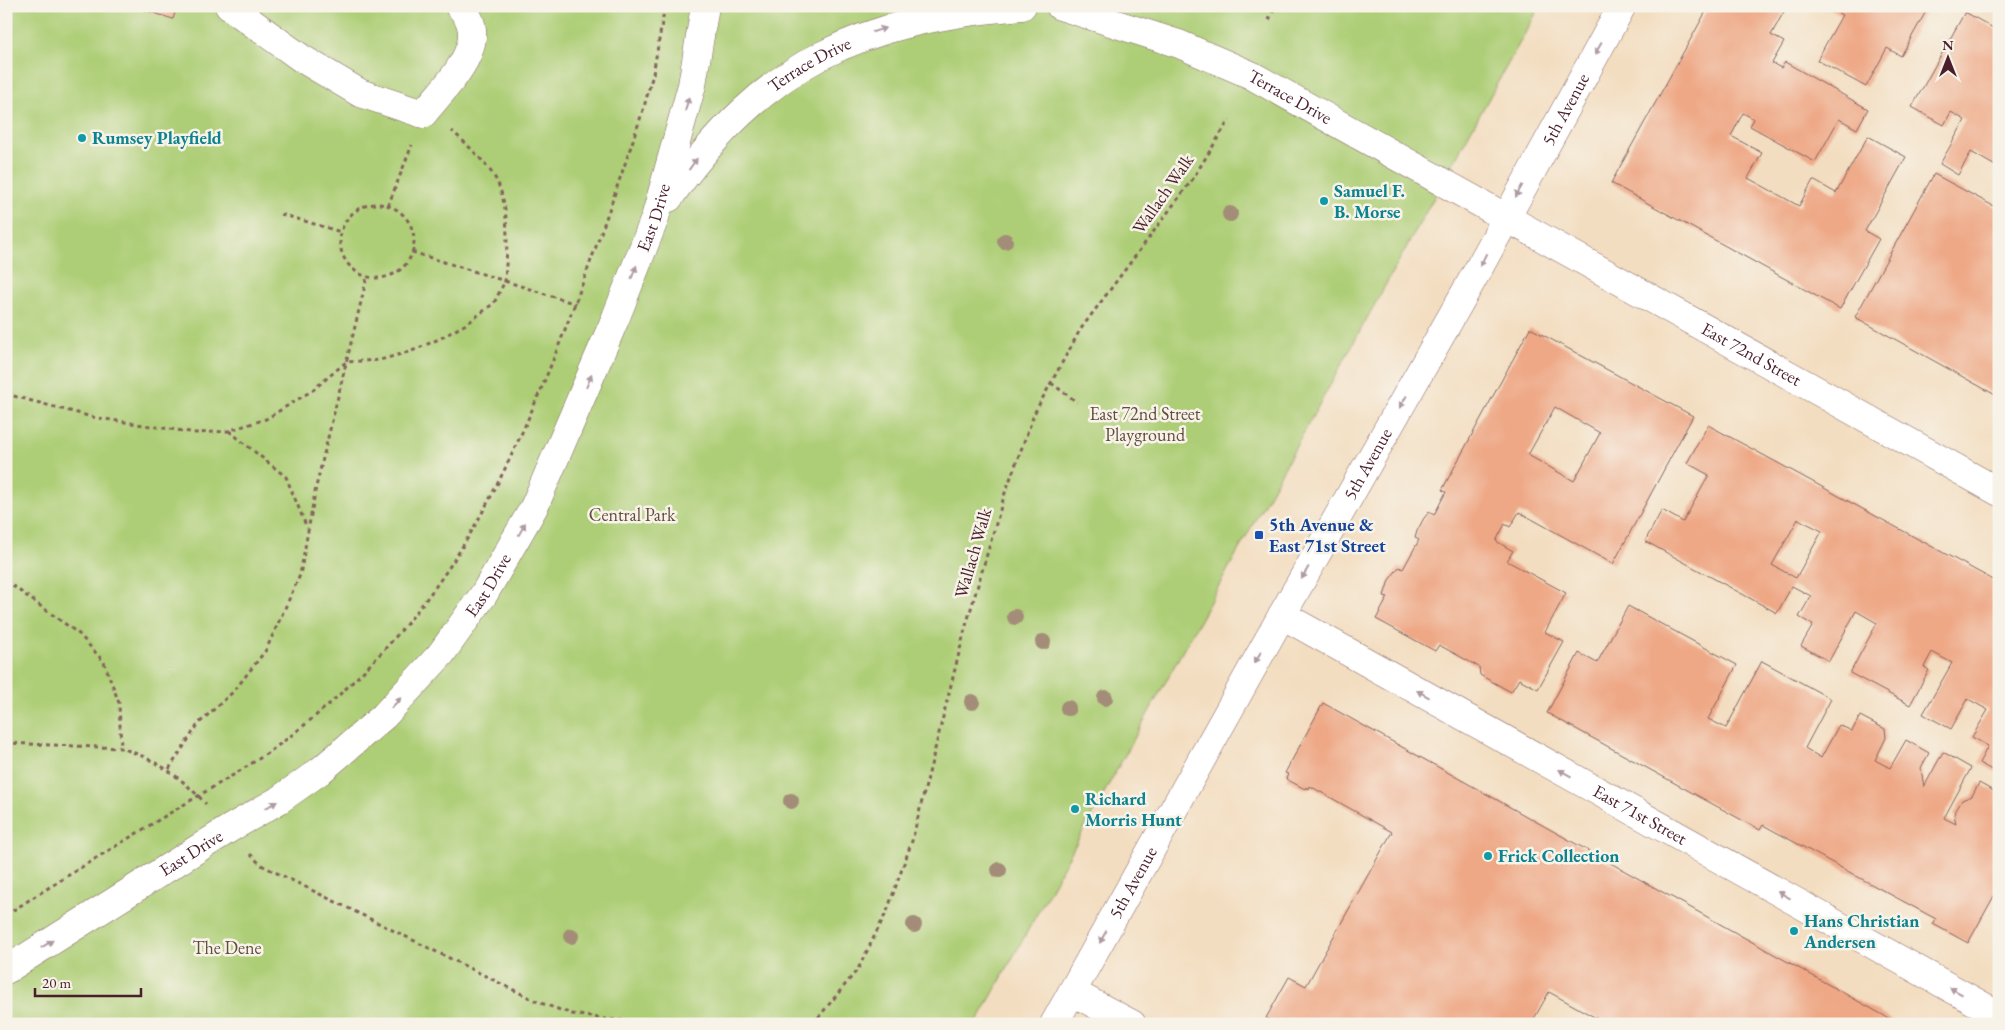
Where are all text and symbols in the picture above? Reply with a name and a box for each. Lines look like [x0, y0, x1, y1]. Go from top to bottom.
one-way arrow [872, 26, 887, 34]
street label: Terrace Drive [763, 31, 854, 97]
north arrow [1922, 32, 1972, 82]
text: N [1942, 36, 1954, 54]
one-way arrow [1594, 42, 1602, 56]
street label: Terrace Drive [1244, 64, 1336, 129]
street label: 5th Avenue [1536, 69, 1594, 149]
one-way arrow [684, 96, 692, 111]
place label: Rumsey Playfield [92, 126, 222, 149]
marker: Rumsey Playfield [76, 132, 88, 144]
street label: Wallach Walk [1127, 149, 1199, 238]
one-way arrow [688, 157, 698, 171]
place label: Samuel F. B. Morse [1334, 179, 1405, 223]
street label: East Drive [631, 181, 675, 255]
one-way arrow [1515, 184, 1524, 198]
marker: Samuel F. B. Morse [1318, 195, 1330, 207]
one-way arrow [1479, 253, 1487, 267]
one-way arrow [630, 264, 638, 279]
street label: East 72nd Street [1698, 317, 1806, 391]
one-way arrow [586, 374, 594, 388]
one-way arrow [1398, 395, 1407, 408]
park label: East 72nd Street Playground [1090, 402, 1201, 446]
street label: 5th Avenue [1338, 424, 1397, 504]
park label: Central Park [589, 503, 676, 526]
street label: Wallach Walk [949, 505, 996, 601]
place label: 5th Avenue & East 71st Street [1269, 513, 1386, 557]
one-way arrow [518, 523, 527, 536]
marker: 5th Avenue & East 71st Street [1253, 529, 1265, 541]
street label: East Drive [459, 549, 516, 621]
one-way arrow [1301, 566, 1309, 581]
one-way arrow [1254, 650, 1262, 665]
one-way arrow [1416, 690, 1431, 698]
one-way arrow [391, 696, 402, 709]
one-way arrow [1558, 769, 1573, 777]
street label: East 71st Street [1589, 779, 1692, 850]
place label: Richard Morris Hunt [1085, 787, 1182, 831]
one-way arrow [263, 801, 278, 809]
marker: Richard Morris Hunt [1069, 803, 1081, 815]
street label: East Drive [155, 824, 227, 881]
street label: 5th Avenue [1103, 842, 1162, 922]
place label: Frick Collection [1498, 844, 1619, 867]
marker: Frick Collection [1482, 850, 1494, 862]
one-way arrow [1776, 891, 1791, 899]
place label: Hans Christian Andersen [1803, 909, 1919, 953]
marker: Hans Christian Andersen [1788, 925, 1800, 937]
one-way arrow [1098, 930, 1107, 944]
park label: The Dene [192, 936, 262, 959]
one-way arrow [41, 939, 54, 948]
scale bar [35, 965, 141, 997]
text: 20 m [42, 973, 71, 992]
one-way arrow [1949, 987, 1963, 995]

